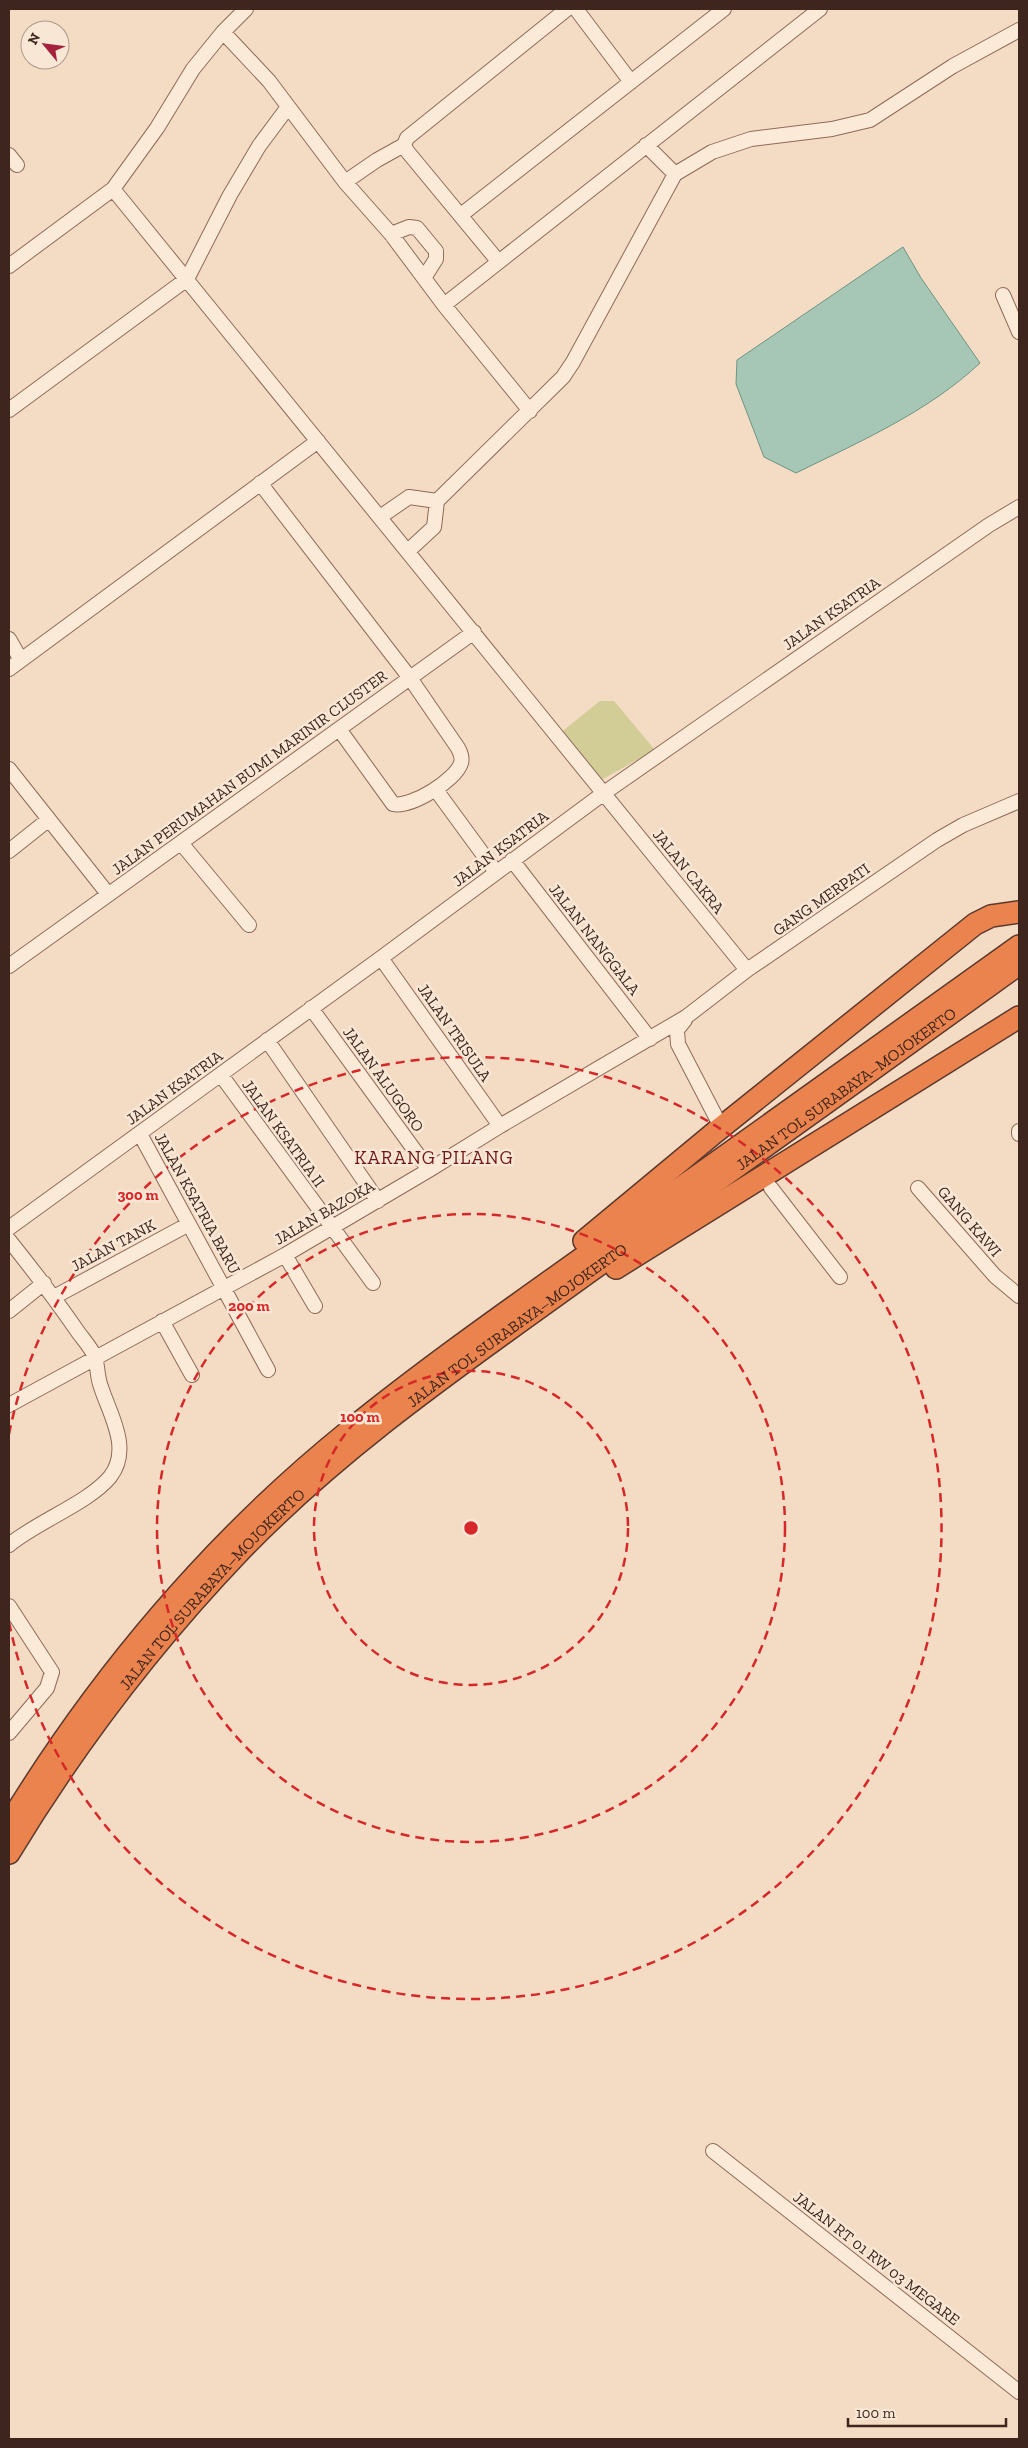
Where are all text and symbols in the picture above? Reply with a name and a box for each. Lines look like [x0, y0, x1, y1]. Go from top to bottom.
north arrow [20, 20, 70, 70]
text: N [24, 30, 44, 48]
street label: JALAN KSATRIA [779, 572, 884, 654]
street label: JALAN PERUMAHAN BUMI MARINIR CLUSTER [108, 666, 391, 879]
street label: JALAN KSATRIA [449, 806, 552, 891]
street label: JALAN CAKRA [649, 825, 729, 918]
street label: GANG MERPATI [769, 859, 873, 940]
street label: JALAN NANGGALA [545, 880, 645, 999]
street label: JALAN TRISULA [414, 980, 496, 1086]
street label: JALAN TOL SURABAYA–MOJOKERTO [732, 1003, 960, 1174]
street label: JALAN ALUGORO [339, 1023, 428, 1136]
street label: JALAN KSATRIA [122, 1046, 227, 1129]
street label: JALAN KSATRIA II [238, 1076, 329, 1191]
street label: JALAN KSATRIA BARU [151, 1129, 244, 1277]
district label: KARANG PILANG [354, 1146, 514, 1169]
street label: JALAN BAZOKA [271, 1176, 378, 1249]
street label: GANG KAWI [934, 1182, 1005, 1261]
text: 300 m [117, 1186, 159, 1204]
street label: JALAN TANK [68, 1215, 159, 1276]
street label: JALAN TOL SURABAYA–MOJOKERTO [404, 1239, 631, 1411]
text: 200 m [228, 1297, 270, 1315]
text: 100 m [340, 1408, 380, 1426]
street label: JALAN TOL SURABAYA–MOJOKERTO [115, 1484, 309, 1694]
centre of rings [462, 1519, 480, 1537]
street label: JALAN RT 01 RW 03 MEGARE [790, 2187, 964, 2329]
scale bar [848, 2396, 1006, 2428]
text: 100 m [856, 2404, 895, 2422]

